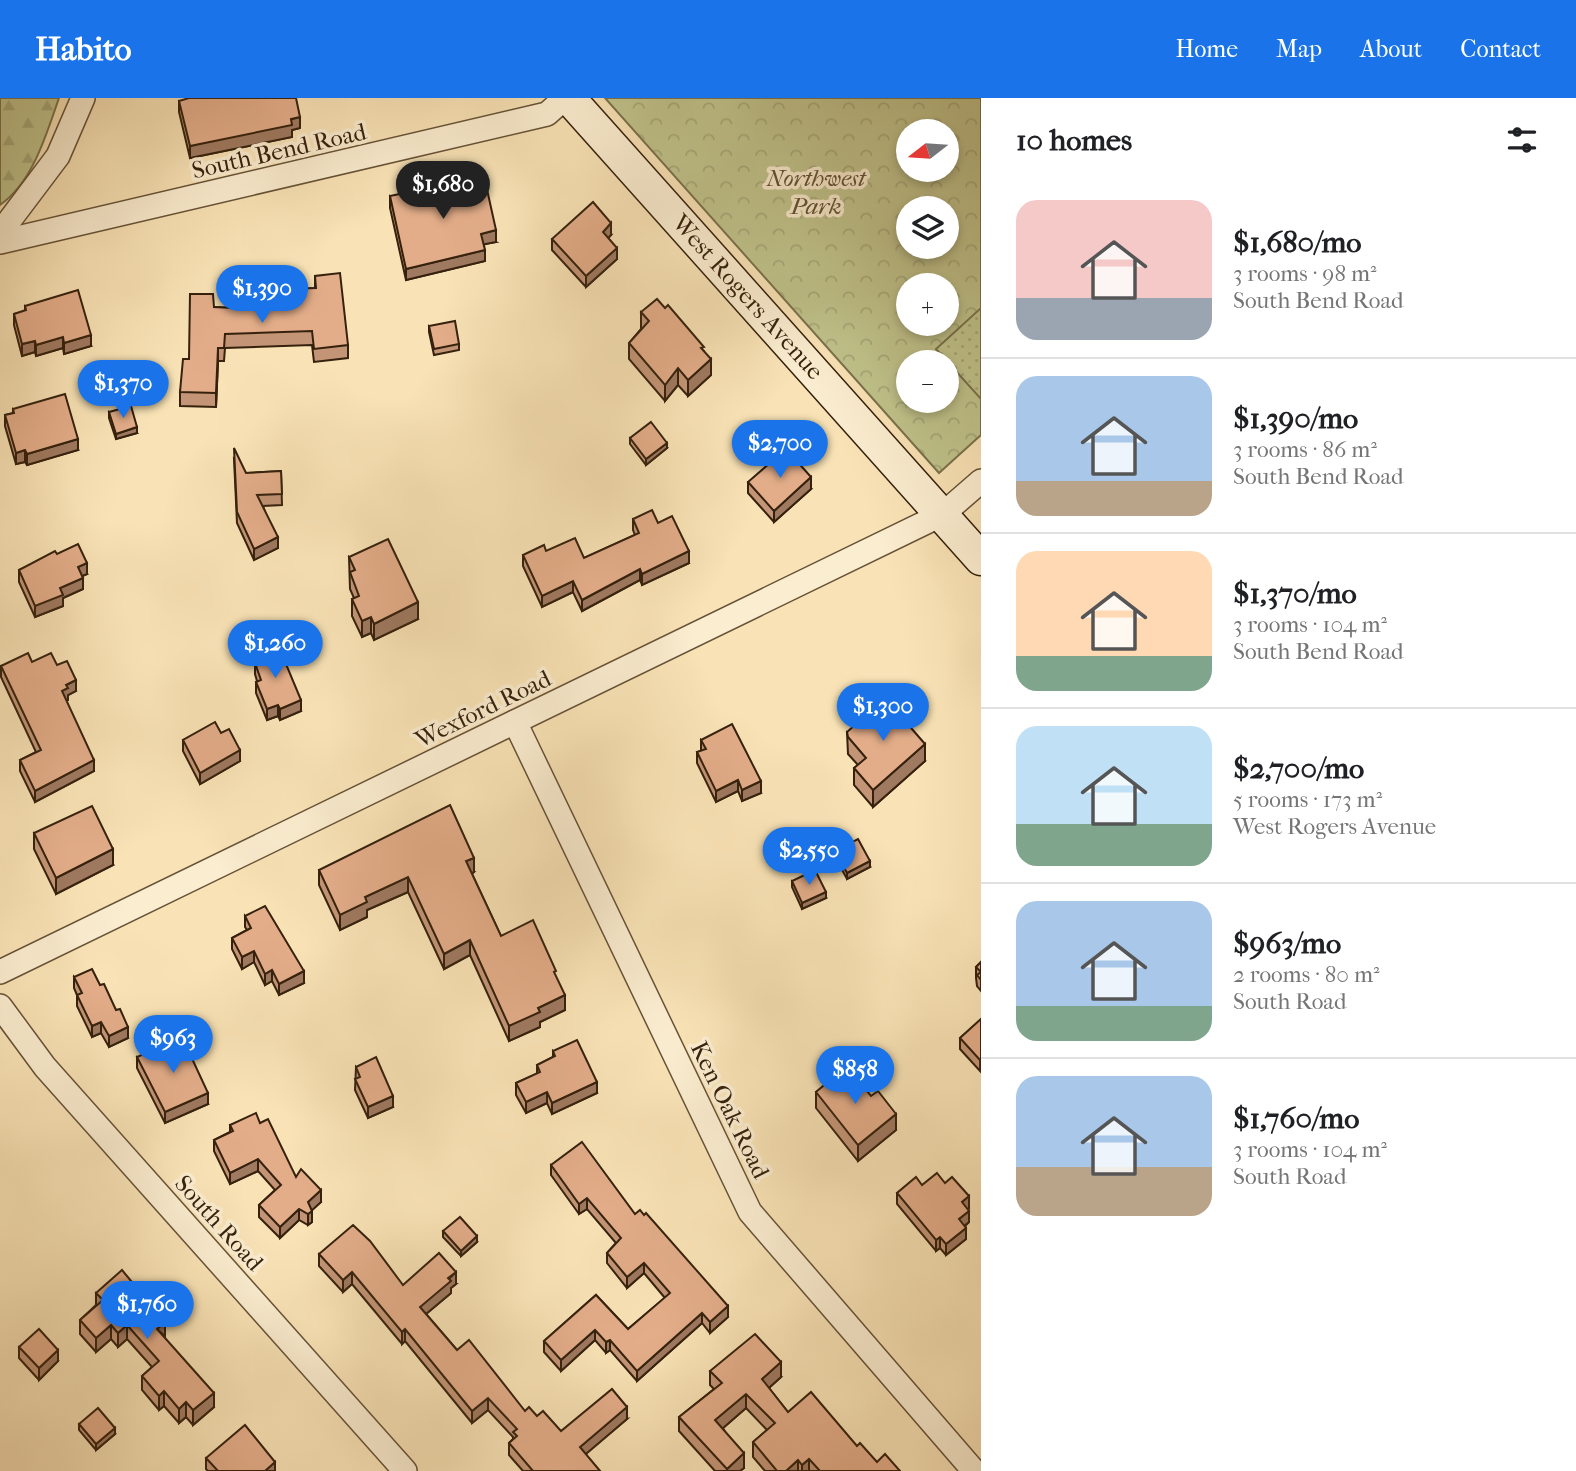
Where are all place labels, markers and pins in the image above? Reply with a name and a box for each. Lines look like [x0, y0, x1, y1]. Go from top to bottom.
pin: $1,680 [386, 162, 500, 221]
pin: $1,390 [205, 266, 319, 325]
pin: $1,370 [66, 360, 180, 420]
pin: $2,700 [723, 420, 837, 480]
pin: $1,260 [218, 620, 332, 680]
pin: $1,300 [826, 684, 940, 743]
pin: $2,550 [752, 828, 866, 887]
pin: $963 [132, 1016, 214, 1075]
pin: $858 [814, 1046, 896, 1106]
pin: $1,760 [90, 1282, 204, 1341]

